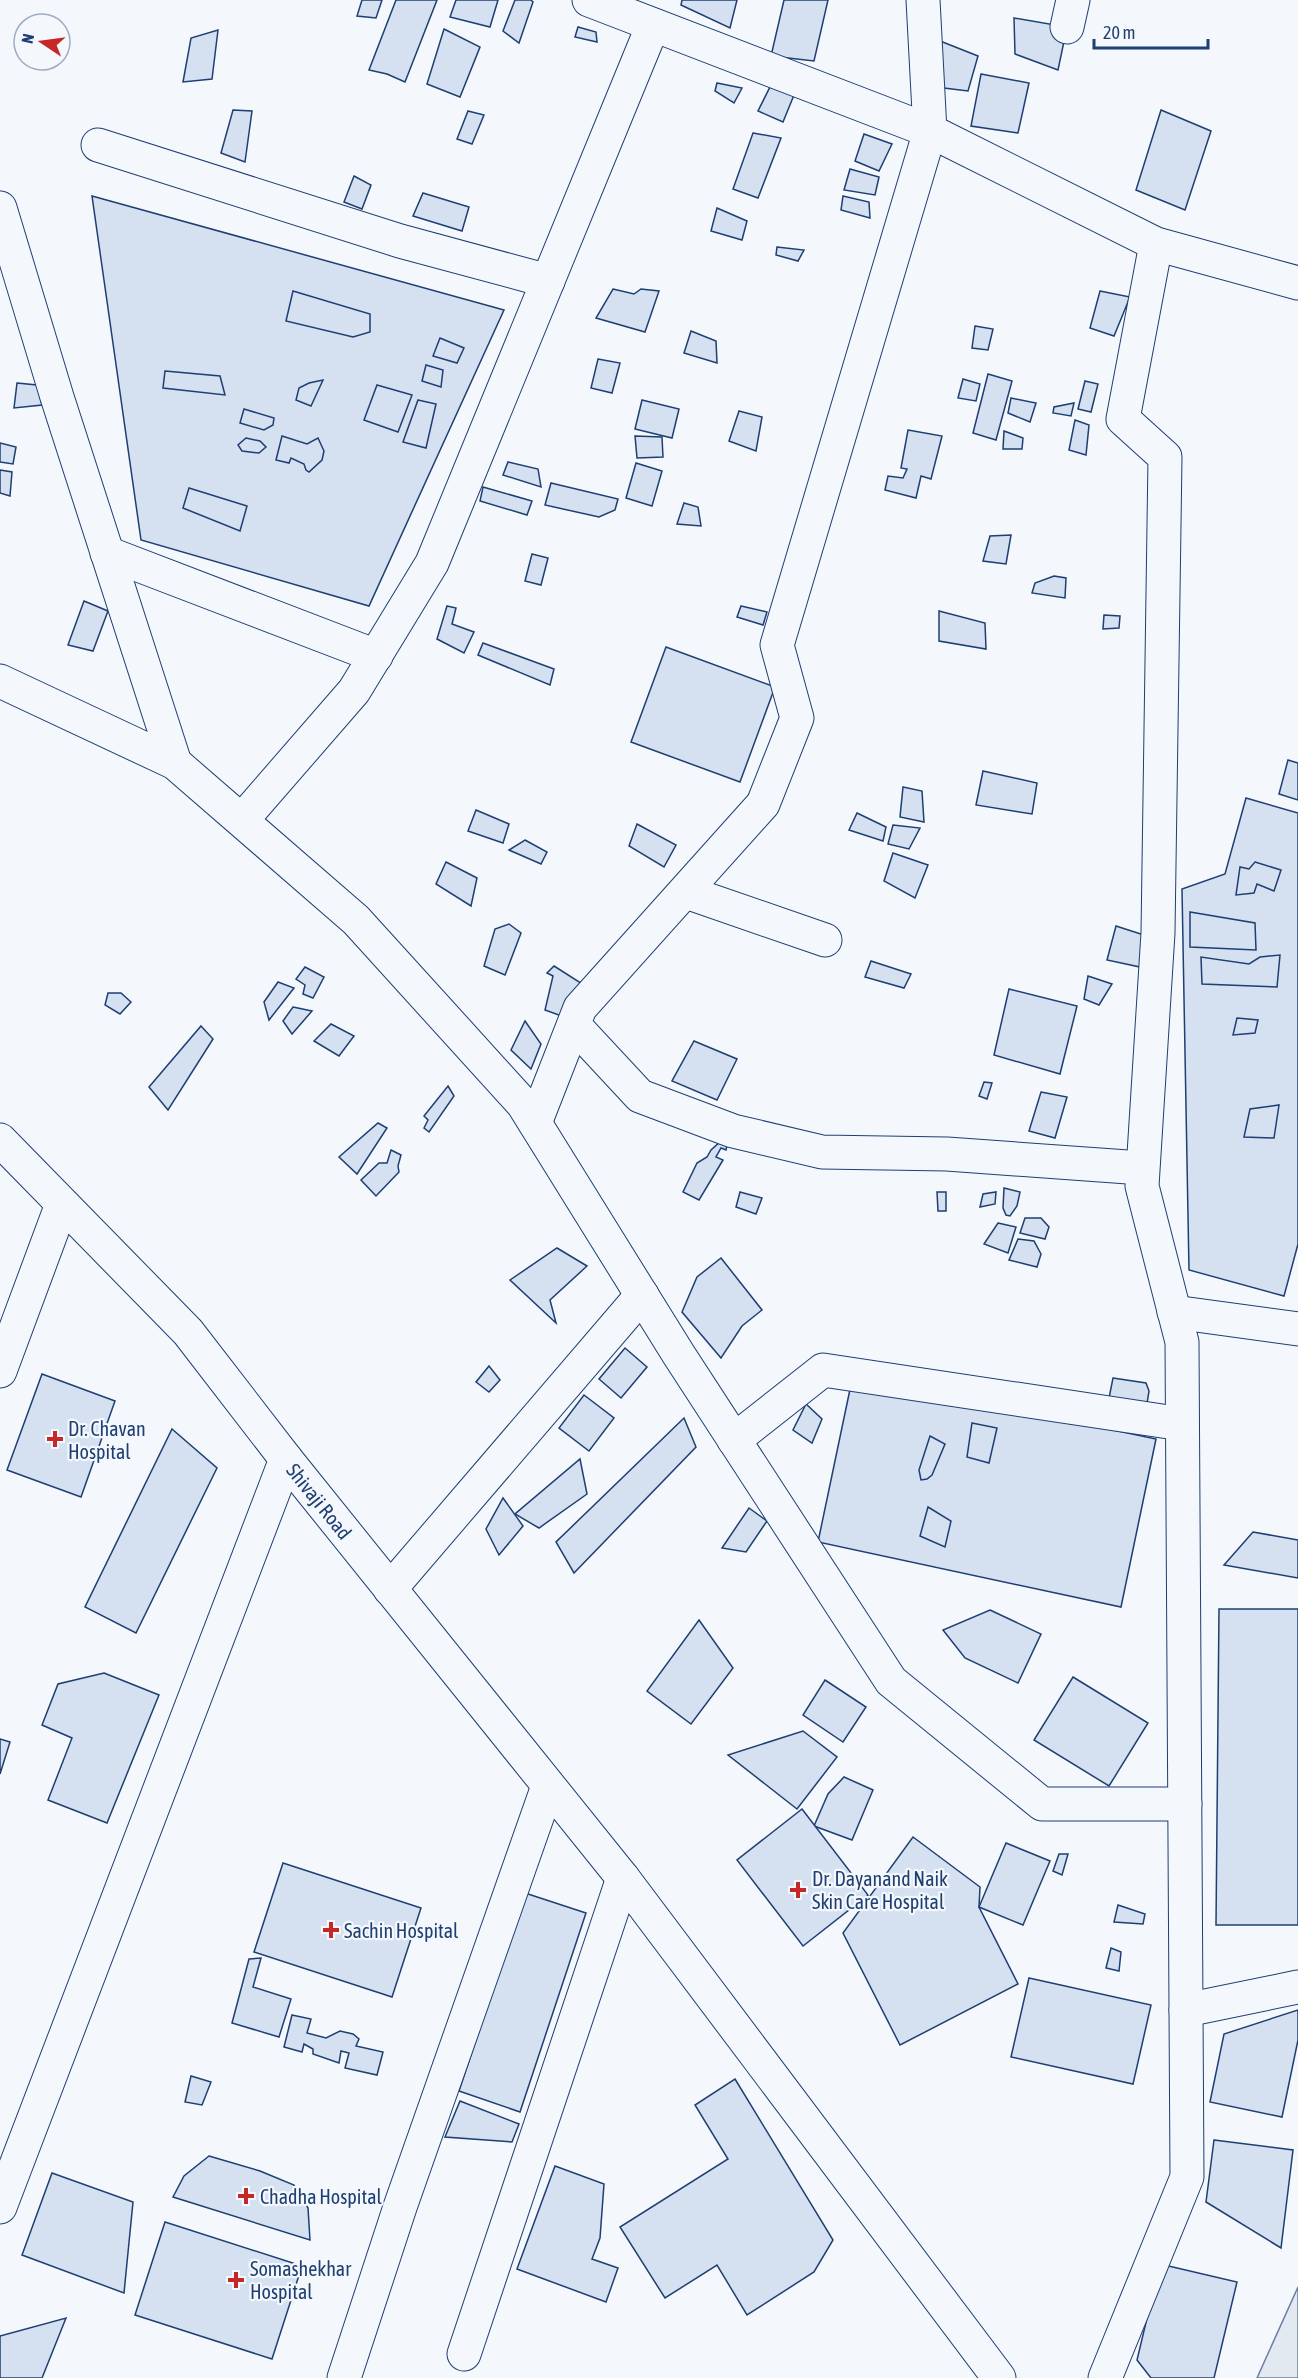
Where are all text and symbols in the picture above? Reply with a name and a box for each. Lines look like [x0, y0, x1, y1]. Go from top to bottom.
north arrow [12, 12, 72, 72]
scale bar [1094, 12, 1208, 50]
text: 20 m [1103, 22, 1135, 43]
text: N [18, 32, 37, 45]
place label: Dr. Chavan Hospital [68, 1417, 146, 1463]
marker: Dr. Chavan Hospital [46, 1430, 64, 1448]
street label: Shivaji Road [283, 1459, 357, 1543]
place label: Dr. Dayanand Naik Skin Care Hospital [812, 1867, 948, 1913]
marker: Dr. Dayanand Naik Skin Care Hospital [789, 1881, 807, 1899]
place label: Sachin Hospital [344, 1919, 459, 1942]
marker: Sachin Hospital [322, 1921, 340, 1939]
place label: Chadha Hospital [260, 2185, 382, 2208]
marker: Chadha Hospital [237, 2187, 255, 2205]
place label: Somashekhar Hospital [250, 2257, 352, 2303]
marker: Somashekhar Hospital [227, 2271, 245, 2289]

